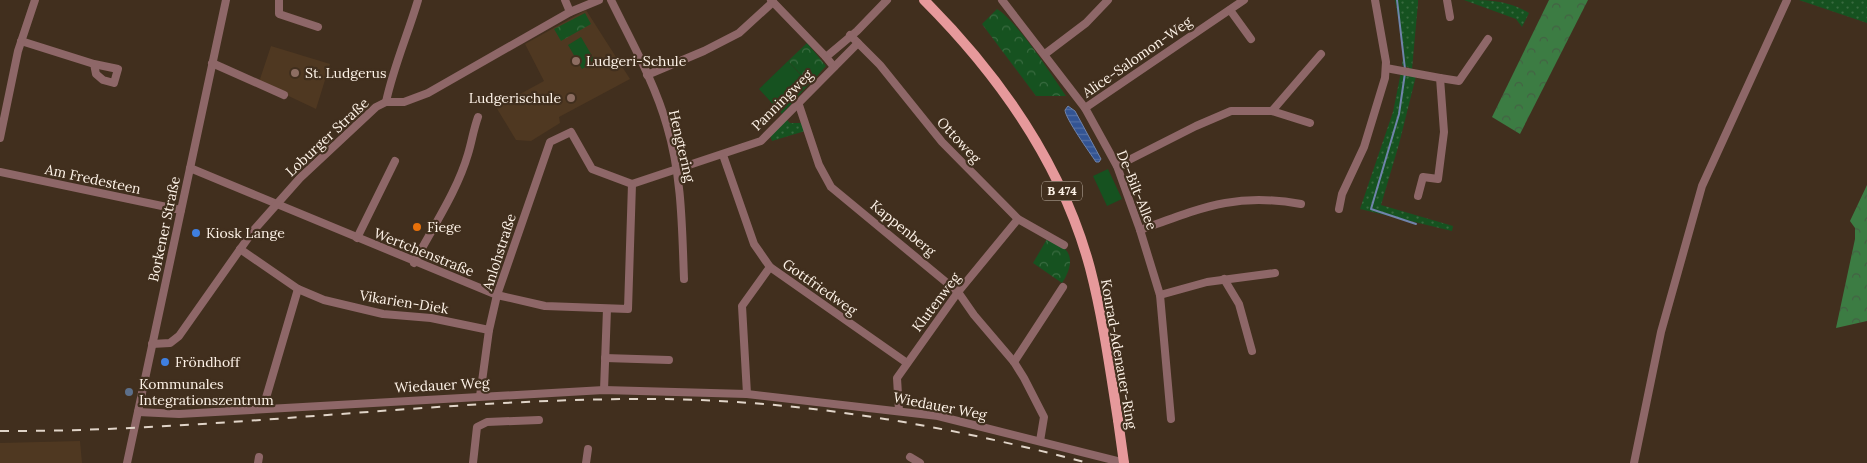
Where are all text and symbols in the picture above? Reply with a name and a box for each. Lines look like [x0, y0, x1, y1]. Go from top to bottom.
street label: Alice-Salomon-Weg [1078, 12, 1195, 102]
place label: Ludgeri-Schule [586, 52, 687, 70]
marker: Ludgeri-Schule [570, 55, 582, 67]
place label: St. Ludgerus [305, 64, 386, 82]
street label: Panningweg [748, 65, 817, 134]
marker: St. Ludgerus [289, 67, 301, 79]
place label: Ludgerischule [469, 89, 561, 107]
marker: Ludgerischule [565, 92, 577, 104]
street label: Loburger Straße [282, 94, 373, 180]
street label: Hengtering [665, 108, 699, 184]
street label: Ottoweg [933, 113, 985, 167]
street label: De-Bilt-Allee [1113, 147, 1161, 233]
street label: Am Fredesteen [42, 160, 143, 198]
street label: Borkener Straße [144, 174, 184, 283]
road number: B 474 [1042, 182, 1082, 200]
street label: Kappenberg [867, 196, 940, 260]
street label: Anlohstraße [478, 211, 520, 294]
place label: Fiege [427, 218, 462, 236]
marker: Fiege [411, 221, 423, 233]
place label: Kiosk Lange [206, 224, 285, 242]
street label: Wertchenstraße [371, 224, 477, 280]
marker: Kiosk Lange [190, 227, 202, 239]
street label: Gottfriedweg [779, 255, 861, 319]
street label: Klutenweg [908, 269, 964, 335]
street label: Konrad-Adenauer-Ring [1097, 278, 1141, 431]
street label: Vikarien-Diek [357, 286, 450, 318]
place label: Fröndhoff [175, 353, 241, 371]
marker: Fröndhoff [159, 356, 171, 368]
street label: Wiedauer Weg [394, 374, 490, 396]
place label: Kommunales Integrationszentrum [139, 375, 274, 409]
marker: Kommunales Integrationszentrum [123, 386, 135, 398]
street label: Wiedauer Weg [892, 388, 989, 424]

